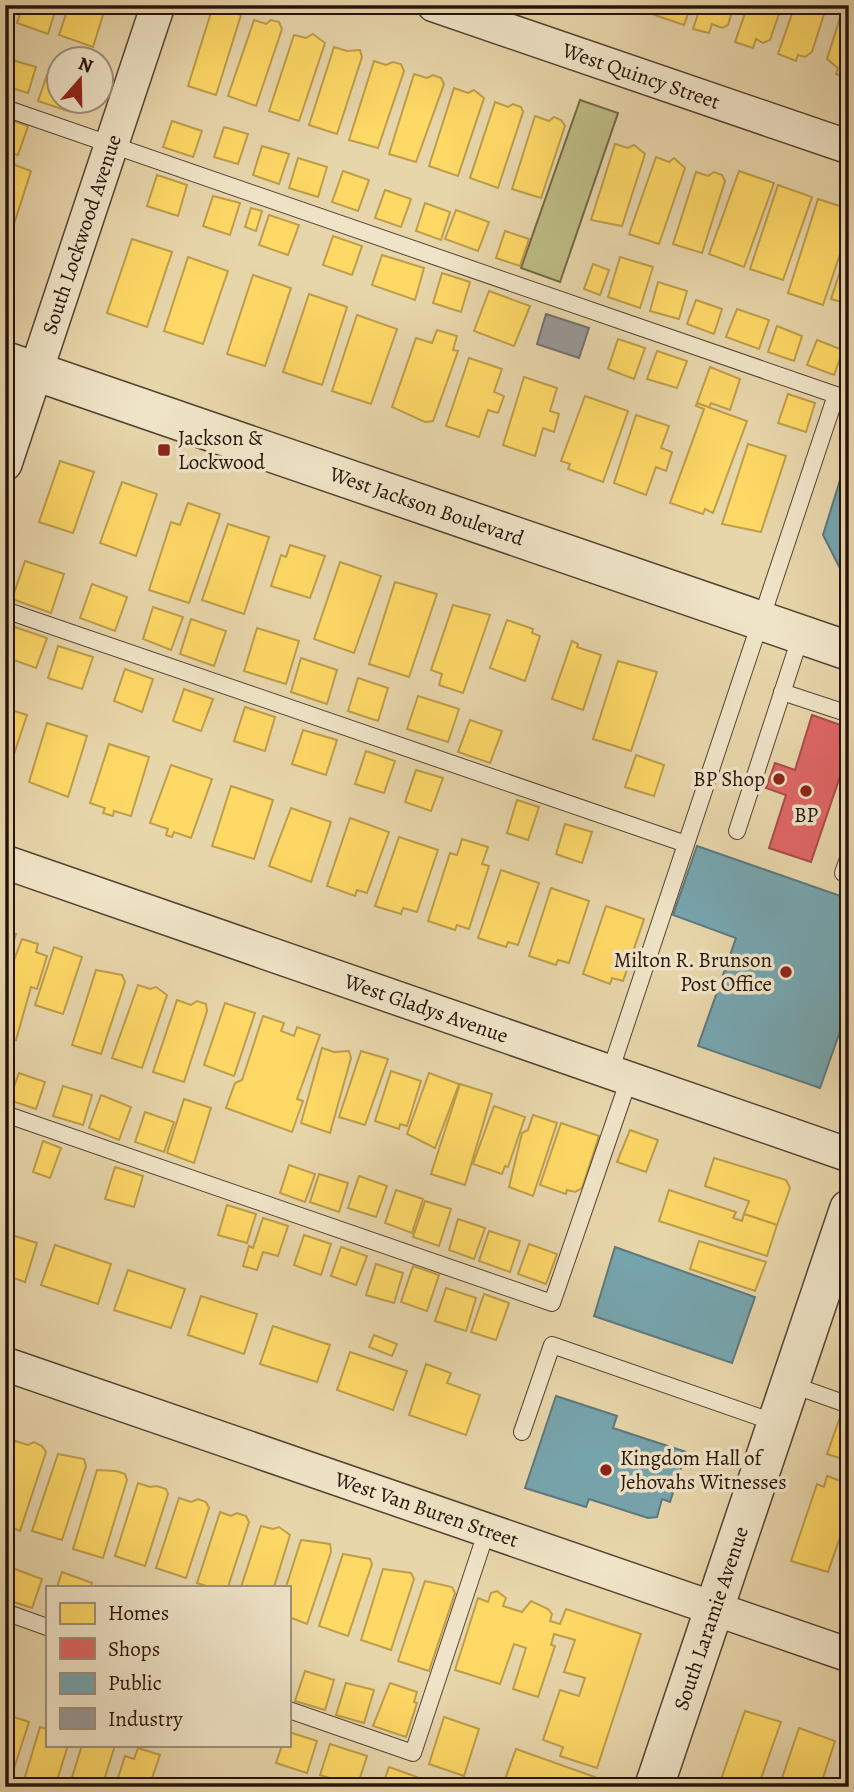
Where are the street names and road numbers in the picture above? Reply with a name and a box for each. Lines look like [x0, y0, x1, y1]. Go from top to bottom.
street label: West Quincy Street [558, 36, 724, 116]
street label: South Lockwood Avenue [35, 131, 128, 338]
street label: West Jackson Boulevard [325, 459, 528, 552]
street label: West Gladys Avenue [340, 967, 512, 1050]
street label: West Van Buren Street [330, 1464, 522, 1554]
street label: South Laramie Avenue [667, 1523, 755, 1714]

